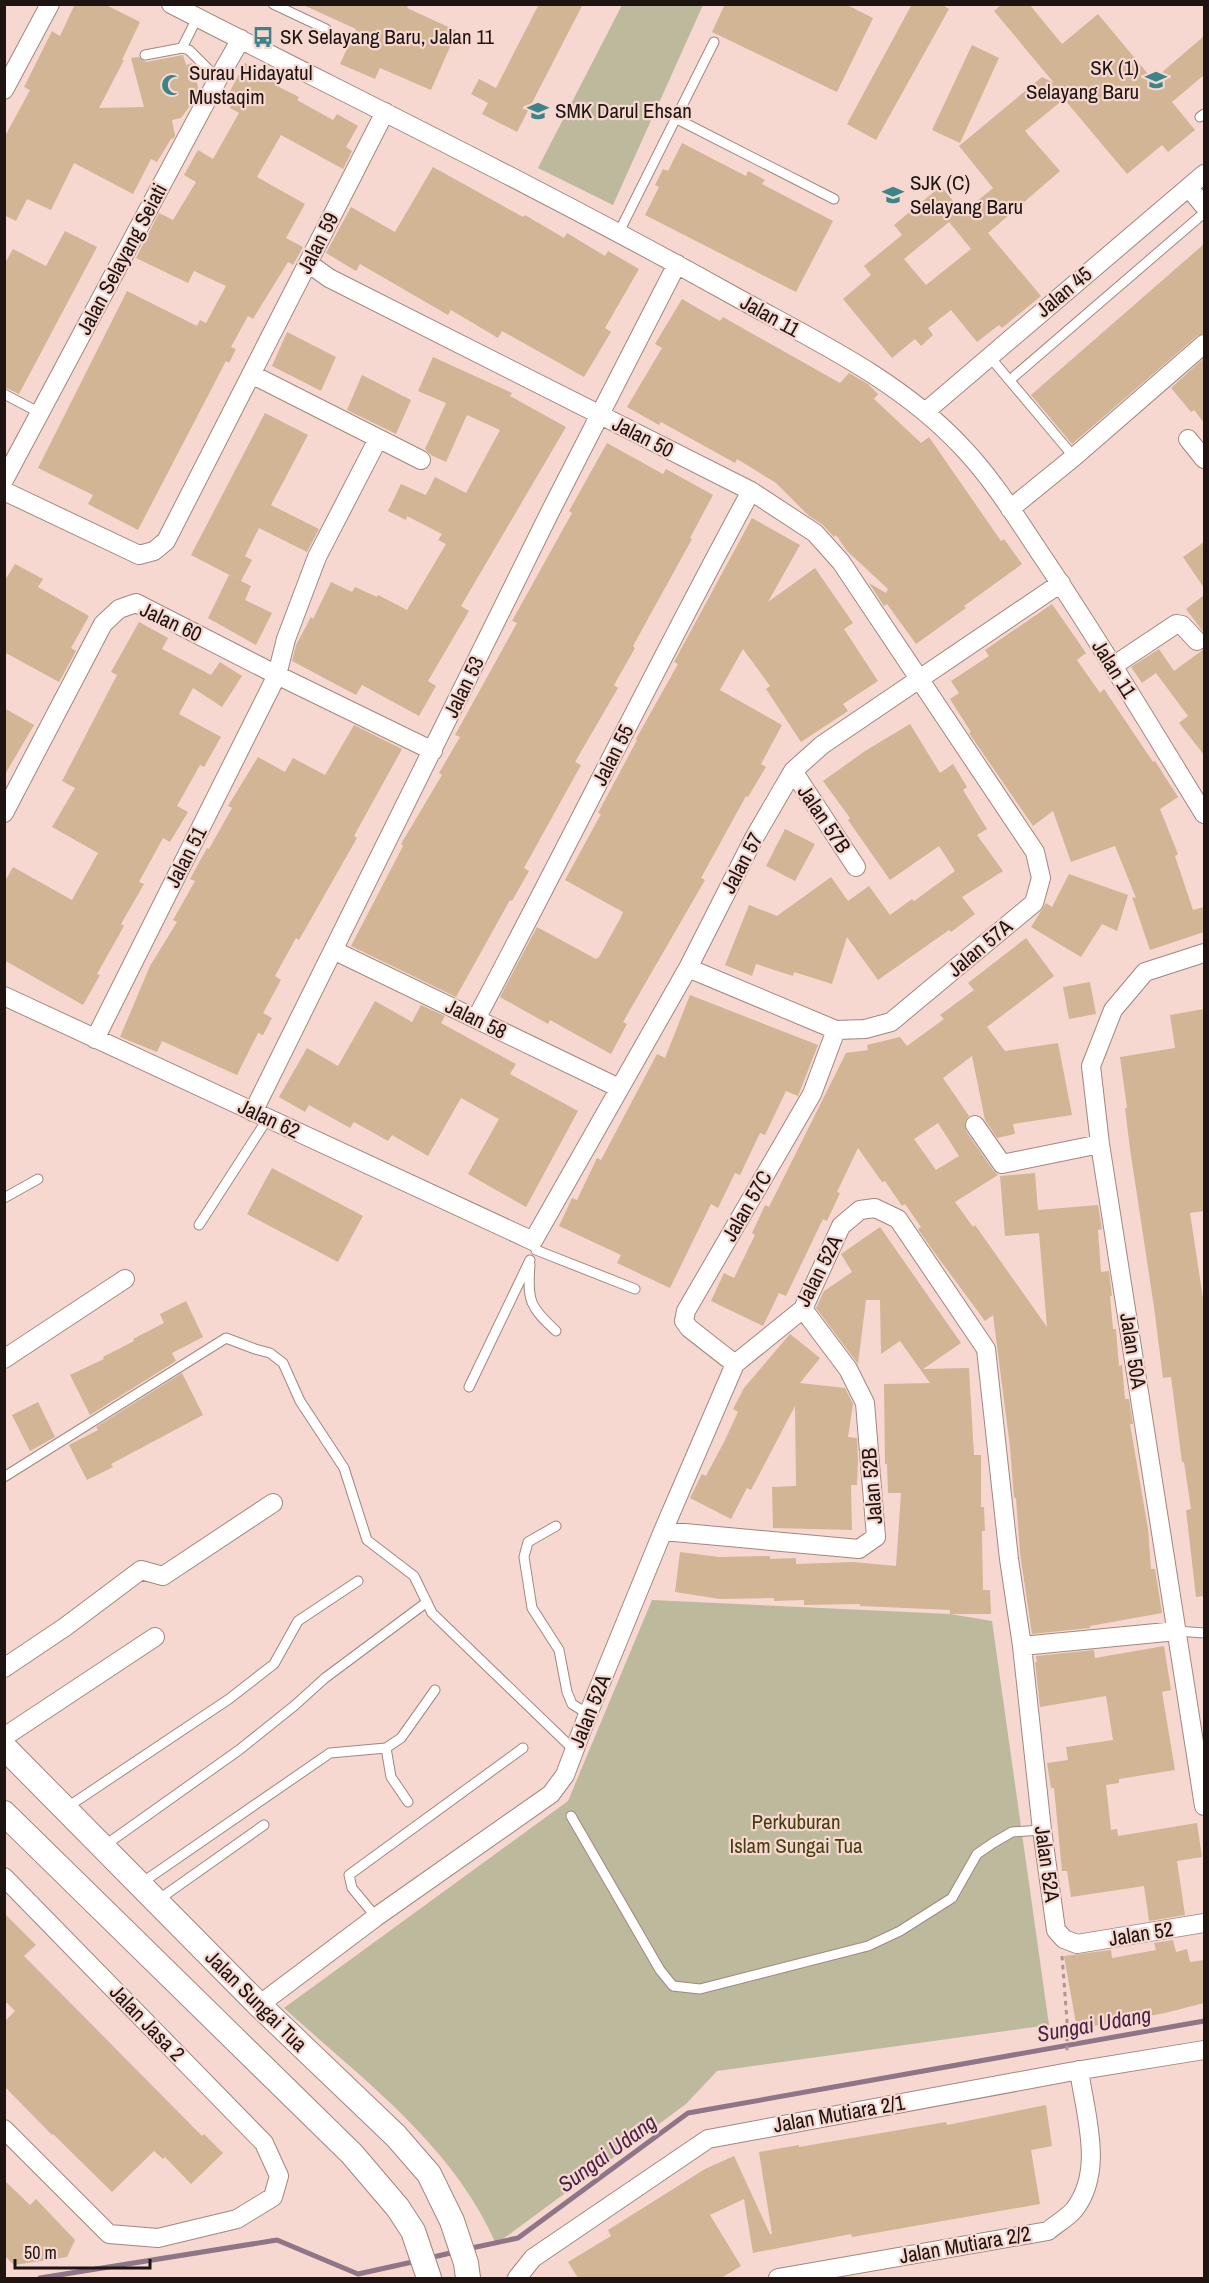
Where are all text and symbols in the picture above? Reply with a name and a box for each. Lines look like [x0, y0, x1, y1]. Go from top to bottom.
place label: SK Selayang Baru, Jalan 11 [280, 22, 495, 51]
bus stop icon: SK Selayang Baru, Jalan 11 [251, 25, 275, 49]
place label: SK (1) Selayang Baru [1026, 53, 1139, 106]
place label: Surau Hidayatul Mustaqim [189, 58, 312, 111]
school or university icon: SK (1) Selayang Baru [1144, 68, 1168, 92]
mosque icon: Surau Hidayatul Mustaqim [160, 73, 184, 97]
place label: SMK Darul Ehsan [555, 96, 692, 125]
school or university icon: SMK Darul Ehsan [526, 99, 550, 123]
place label: SJK (C) Selayang Baru [910, 168, 1023, 221]
street label: Jalan Selayang Seiati [69, 178, 174, 340]
school or university icon: SJK (C) Selayang Baru [881, 183, 905, 207]
street label: Jalan 59 [290, 207, 345, 278]
street label: Jalan 45 [1029, 260, 1098, 324]
street label: Jalan 11 [735, 287, 806, 344]
street label: Jalan 50 [608, 409, 679, 464]
street label: Jalan 60 [136, 595, 207, 648]
street label: Jalan 11 [1085, 634, 1144, 704]
street label: Jalan 53 [436, 651, 491, 722]
street label: Jalan 55 [585, 719, 640, 790]
street label: Jalan 57B [791, 779, 858, 859]
street label: Jalan 51 [158, 821, 213, 892]
street label: Jalan 57 [713, 827, 770, 898]
street label: Jalan 57A [941, 912, 1019, 983]
street label: Jalan 58 [441, 991, 512, 1046]
street label: Jalan 62 [234, 1092, 305, 1145]
street label: Jalan 57C [715, 1165, 779, 1247]
street label: Jalan 52A [788, 1230, 849, 1311]
street label: Jalan 50A [1113, 1311, 1154, 1392]
street label: Jalan 52B [854, 1447, 889, 1525]
street label: Jalan 52A [562, 1669, 618, 1752]
park label: Perkuburan Islam Sungai Tua [729, 1807, 863, 1860]
street label: Jalan 52A [1028, 1824, 1067, 1904]
street label: Jalan 52 [1106, 1914, 1175, 1953]
street label: Jalan Sungai Tua [199, 1943, 314, 2058]
street label: Jalan Jasa 2 [103, 1978, 191, 2068]
water label: Sungai Udang [1035, 1999, 1153, 2049]
street label: Jalan Mutiara 2/1 [771, 2088, 907, 2139]
water label: Sungai Udang [552, 2107, 662, 2199]
street label: Jalan Mutiara 2/2 [897, 2219, 1033, 2270]
scale bar [15, 2232, 150, 2270]
text: 50 m [24, 2240, 57, 2265]

